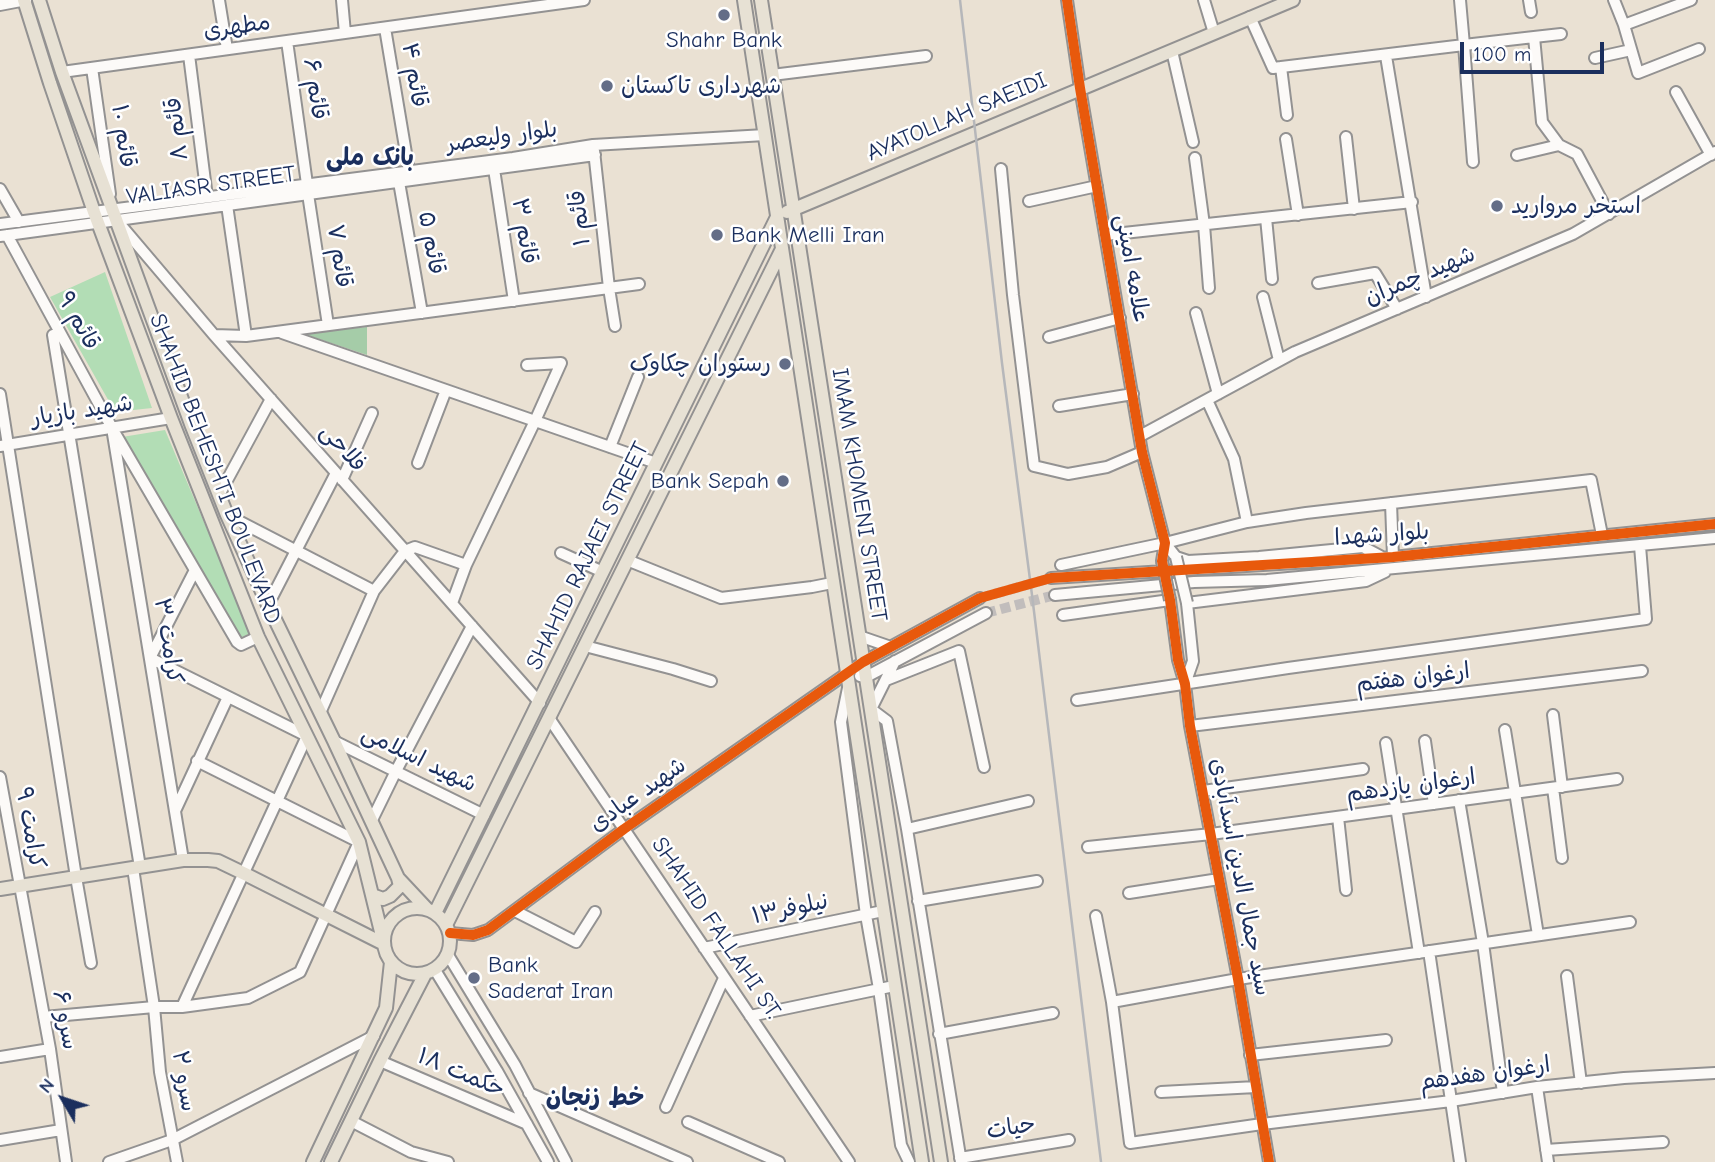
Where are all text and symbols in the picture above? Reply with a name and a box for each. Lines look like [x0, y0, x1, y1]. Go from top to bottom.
marker: Shahr Bank [716, 7, 732, 23]
street label: مطهری [202, 9, 272, 45]
place label: Shahr Bank [666, 26, 782, 54]
scale bar [1463, 28, 1606, 72]
street label: قائم ۴ [395, 41, 433, 109]
text: 100 m [1473, 42, 1531, 66]
street label: قائم ۶ [297, 57, 333, 121]
street label: AYATOLLAH SAEIDI [863, 67, 1051, 167]
place label: شهرداری تاکستان [621, 72, 781, 100]
marker: شهرداری تاکستان [599, 78, 615, 94]
street label: قائم ۸ [159, 96, 195, 162]
street label: قائم ۱۰ [105, 103, 141, 169]
street label: بلوار ولیعصر [445, 116, 559, 158]
district label: بانک ملی [326, 144, 414, 172]
street label: VALIASR STREET [125, 160, 297, 212]
street label: قائم ۱ [563, 189, 597, 247]
place label: استخر مروارید [1511, 192, 1641, 220]
street label: قائم ۳ [505, 196, 543, 266]
marker: استخر مروارید [1489, 198, 1505, 214]
street label: قائم ۵ [412, 209, 450, 277]
street label: علامه امینی [1109, 212, 1155, 326]
place label: Bank Melli Iran [731, 221, 885, 249]
street label: قائم ۷ [321, 222, 357, 290]
marker: Bank Melli Iran [709, 227, 725, 243]
street label: شهید چمران [1361, 240, 1479, 312]
street label: قائم ۹ [51, 287, 105, 355]
street label: SHAHID BEHESHTI BOULEVARD [143, 310, 287, 628]
place label: رستوران چکاوک [630, 350, 771, 378]
marker: رستوران چکاوک [777, 356, 793, 372]
street label: IMAM KHOMENI STREET [825, 366, 893, 624]
street label: شهید بازیار [29, 389, 135, 433]
street label: فلاحی [314, 418, 372, 478]
street label: SHAHID RAJAEI STREET [521, 438, 655, 674]
place label: Bank Sepah [651, 467, 769, 495]
marker: Bank Sepah [775, 473, 791, 489]
street label: بلوار شهدا [1334, 518, 1430, 552]
street label: کرامت ۳ [148, 596, 188, 686]
street label: ارغوان هفتم [1354, 657, 1472, 699]
street label: شهید اسلامی [357, 719, 481, 799]
street label: شهید عبادی [584, 752, 692, 838]
street label: سید جمال الدین اسدآبادی [1203, 756, 1277, 998]
street label: ارغوان یازدهم [1345, 763, 1477, 809]
street label: کرامت ۹ [9, 785, 51, 871]
street label: SHAHID FALLAHI ST. [645, 832, 787, 1024]
street label: نیلوفر۱۳ [749, 887, 831, 931]
place label: Bank Saderat Iran [488, 951, 613, 1005]
marker: Bank Saderat Iran [466, 970, 482, 986]
street label: سرو ۶ [46, 988, 84, 1052]
street label: حکمت ۱۸ [413, 1042, 509, 1104]
street label: سرو ۲ [166, 1049, 202, 1113]
street label: ارغوان هفدهم [1418, 1051, 1552, 1097]
north arrow [28, 1064, 98, 1134]
text: N [34, 1074, 59, 1098]
district label: خط زنجان [546, 1084, 644, 1112]
street label: حیات [985, 1111, 1037, 1145]

